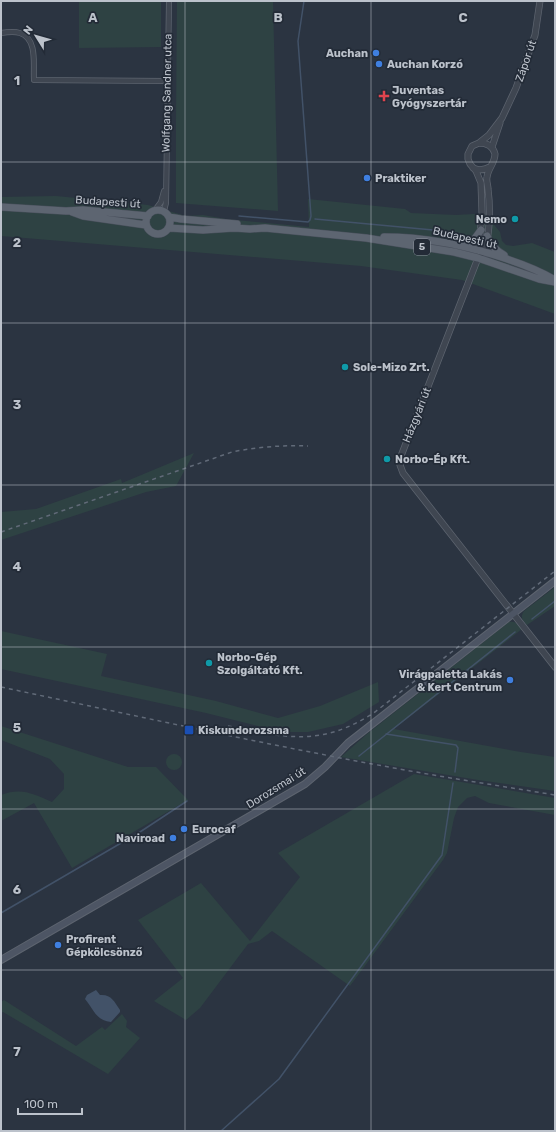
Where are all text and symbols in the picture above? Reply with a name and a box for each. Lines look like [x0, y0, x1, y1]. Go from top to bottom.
text: A [88, 10, 98, 25]
text: B [273, 10, 283, 25]
text: C [458, 10, 468, 25]
north arrow [16, 16, 56, 56]
text: N [21, 23, 36, 37]
street label: Wolfgang Sandner utca [159, 33, 175, 153]
street label: Zápor út [513, 38, 539, 83]
place label: Auchan [326, 47, 368, 60]
marker: Auchan [371, 48, 381, 58]
place label: Auchan Korzó [387, 58, 463, 71]
marker: Auchan Korzó [374, 59, 384, 69]
text: 1 [14, 73, 20, 88]
place label: Juventas Gyógyszertár [392, 84, 467, 110]
marker: Juventas Gyógyszertár [379, 91, 389, 101]
place label: Praktiker [375, 172, 426, 185]
marker: Praktiker [362, 173, 372, 183]
street label: Budapesti út [75, 193, 142, 211]
place label: Nemo [476, 213, 507, 226]
marker: Nemo [510, 214, 520, 224]
street label: Budapesti út [432, 224, 499, 252]
text: 2 [13, 235, 21, 250]
road number: 5 [414, 239, 430, 255]
place label: Sole-Mizo Zrt. [353, 361, 430, 374]
marker: Sole-Mizo Zrt. [340, 362, 350, 372]
street label: Házgyári út [400, 385, 434, 445]
text: 3 [13, 397, 22, 412]
place label: Norbo-Ép Kft. [395, 453, 470, 466]
marker: Norbo-Ép Kft. [382, 454, 392, 464]
text: 4 [13, 559, 22, 574]
place label: Norbo-Gép Szolgáltató Kft. [217, 651, 303, 677]
marker: Norbo-Gép Szolgáltató Kft. [204, 658, 214, 668]
place label: Virágpaletta Lakás & Kert Centrum [399, 668, 502, 694]
marker: Virágpaletta Lakás & Kert Centrum [505, 675, 515, 685]
text: 5 [13, 720, 21, 735]
marker: Kiskundorozsma [183, 724, 195, 736]
place label: Kiskundorozsma [198, 724, 289, 737]
street label: Dorozsmai út [244, 764, 309, 811]
place label: Eurocaf [192, 823, 236, 836]
marker: Eurocaf [179, 824, 189, 834]
place label: Naviroad [116, 832, 165, 845]
marker: Naviroad [168, 833, 178, 843]
text: 6 [13, 882, 22, 897]
place label: Profirent Gépkölcsönző [66, 933, 143, 959]
marker: Profirent Gépkölcsönző [53, 940, 63, 950]
text: 7 [13, 1044, 21, 1059]
scale bar [18, 1090, 82, 1116]
text: 100 m [24, 1097, 58, 1111]

